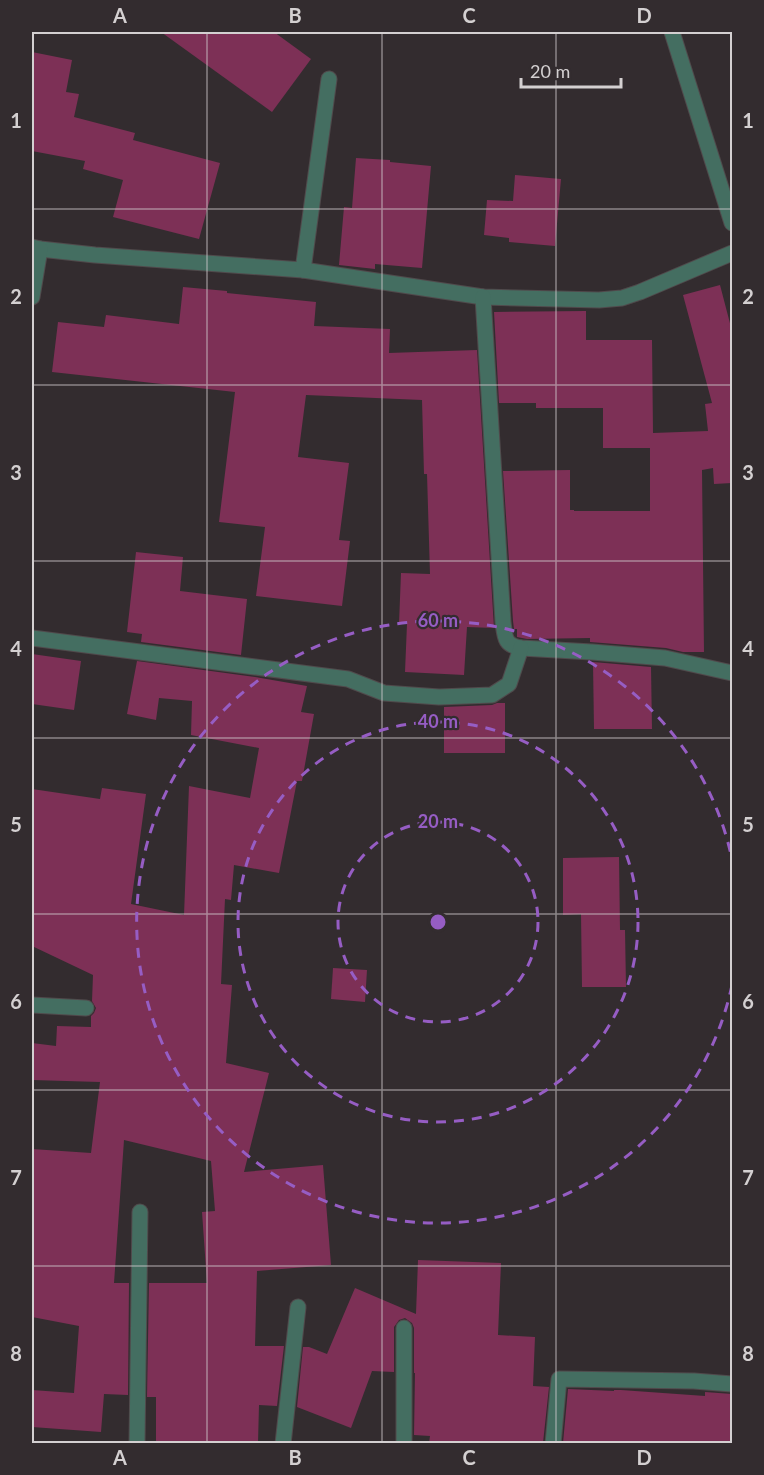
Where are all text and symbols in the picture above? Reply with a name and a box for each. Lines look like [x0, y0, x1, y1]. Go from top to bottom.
text: A [112, 3, 127, 27]
text: B [288, 3, 302, 27]
text: C [462, 3, 476, 27]
text: D [636, 3, 652, 27]
scale bar [521, 51, 622, 89]
text: 20 m [530, 60, 570, 82]
text: 1 [10, 108, 22, 132]
text: 1 [742, 108, 754, 132]
text: 2 [10, 284, 22, 308]
text: 2 [742, 284, 754, 308]
text: 3 [10, 460, 22, 484]
text: 3 [742, 460, 754, 484]
text: 60 m [418, 609, 458, 631]
text: 4 [10, 636, 22, 660]
text: 4 [742, 636, 754, 660]
text: 40 m [418, 710, 458, 732]
text: 20 m [418, 810, 458, 832]
text: 5 [10, 812, 22, 836]
text: 5 [742, 812, 754, 836]
centre of rings [428, 912, 448, 932]
text: 6 [10, 989, 22, 1013]
text: 6 [742, 989, 754, 1013]
text: 7 [10, 1165, 22, 1189]
text: 7 [742, 1165, 754, 1189]
text: 8 [10, 1341, 22, 1365]
text: 8 [742, 1341, 754, 1365]
text: A [112, 1445, 127, 1469]
text: B [288, 1445, 302, 1469]
text: C [462, 1445, 476, 1469]
text: D [636, 1445, 652, 1469]

